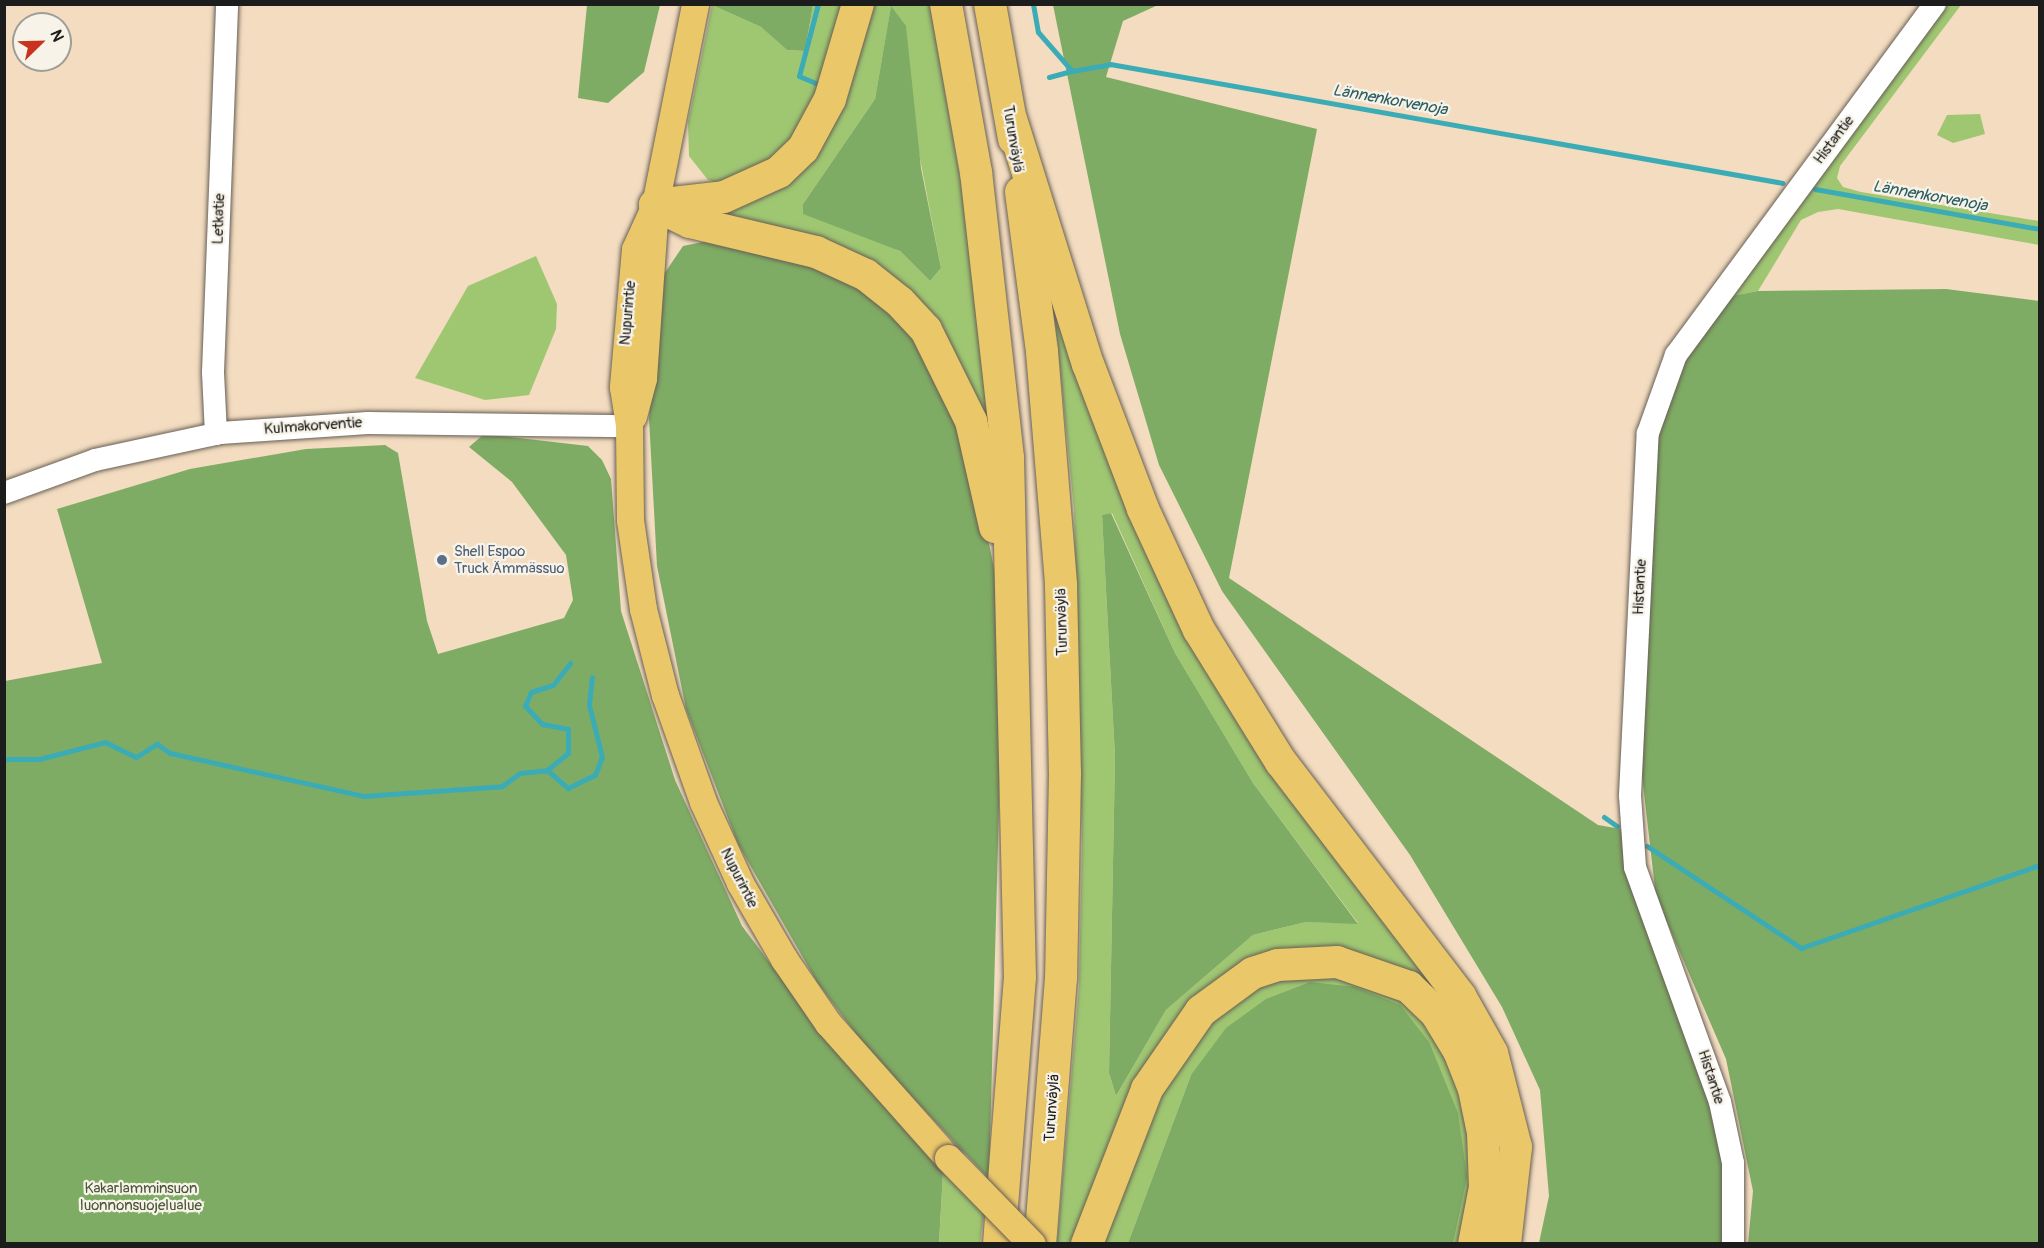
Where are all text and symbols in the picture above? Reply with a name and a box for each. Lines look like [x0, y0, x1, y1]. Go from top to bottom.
north arrow [12, 12, 72, 72]
text: N [45, 27, 68, 45]
water label: Lännenkorvenoja [1331, 80, 1449, 120]
street label: Turunväylä [999, 104, 1027, 174]
street label: Histantie [1810, 112, 1858, 168]
water label: Lännenkorvenoja [1871, 176, 1989, 216]
street label: Letkatie [209, 193, 229, 245]
street label: Nupurintie [616, 280, 640, 346]
street label: Kulmakorventie [263, 414, 363, 438]
place label: Shell Espoo Truck Ämmässuo [454, 542, 564, 577]
marker: Shell Espoo Truck Ämmässuo [435, 553, 449, 567]
street label: Histantie [1630, 559, 1650, 615]
street label: Turunväylä [1052, 588, 1072, 656]
street label: Nupurintie [716, 845, 762, 911]
street label: Histantie [1694, 1048, 1728, 1106]
street label: Turunväylä [1041, 1074, 1063, 1142]
park label: Kakarlamminsuon luonnonsuojelualue [80, 1179, 202, 1214]

